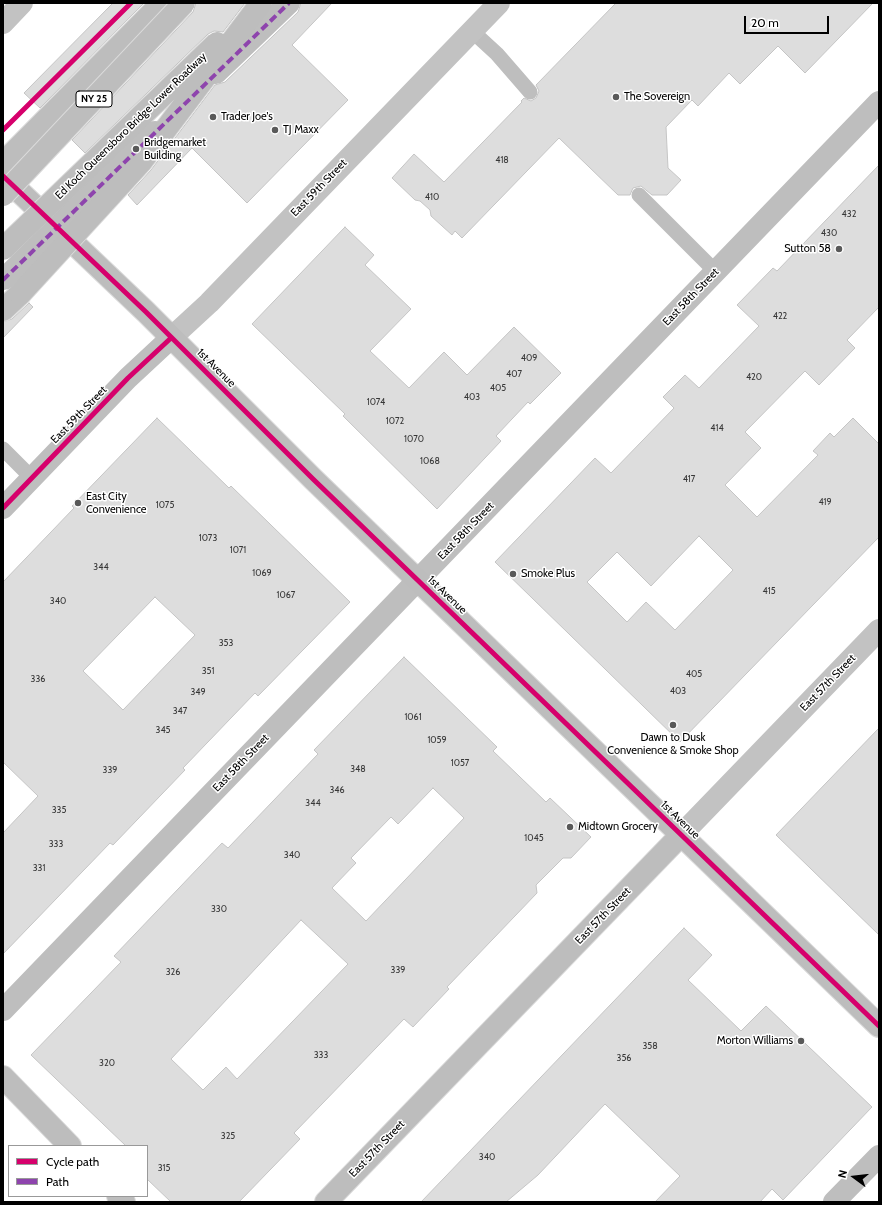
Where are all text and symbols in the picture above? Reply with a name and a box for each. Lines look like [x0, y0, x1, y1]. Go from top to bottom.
scale bar [746, 8, 831, 34]
text: 20 m [751, 15, 779, 30]
street label: Ed Koch Queensboro Bridge Lower Roadway [53, 50, 209, 202]
place label: The Sovereign [624, 90, 690, 104]
road number: NY 25 [76, 91, 112, 107]
marker: The Sovereign [611, 92, 621, 102]
place label: Trader Joe's [221, 110, 273, 124]
marker: Trader Joe's [208, 112, 218, 122]
place label: TJ Maxx [283, 123, 319, 137]
marker: TJ Maxx [270, 125, 280, 135]
place label: Bridgemarket Building [144, 136, 206, 162]
marker: Bridgemarket Building [131, 144, 141, 154]
house number: 418 [495, 155, 509, 165]
street label: East 59th Street [288, 157, 350, 219]
house number: 410 [425, 192, 439, 202]
house number: 432 [842, 209, 856, 219]
house number: 430 [821, 228, 837, 238]
place label: Sutton 58 [784, 242, 831, 256]
marker: Sutton 58 [834, 244, 844, 254]
street label: East 58th Street [660, 265, 722, 329]
house number: 422 [773, 311, 787, 321]
street label: 1st Avenue [194, 346, 238, 390]
house number: 409 [521, 353, 537, 363]
house number: 407 [506, 369, 522, 379]
house number: 420 [746, 372, 762, 382]
house number: 405 [490, 383, 506, 393]
street label: East 59th Street [48, 384, 110, 446]
house number: 403 [464, 392, 480, 402]
house number: 1074 [367, 397, 385, 407]
house number: 1072 [386, 416, 404, 426]
house number: 414 [710, 423, 724, 433]
house number: 1070 [404, 434, 424, 444]
house number: 1068 [420, 456, 440, 466]
house number: 417 [683, 474, 695, 484]
place label: East City Convenience [86, 490, 146, 516]
house number: 419 [818, 497, 832, 507]
marker: East City Convenience [73, 498, 83, 508]
street label: East 58th Street [435, 499, 497, 563]
house number: 1075 [156, 500, 174, 510]
house number: 1073 [199, 533, 217, 543]
house number: 1071 [230, 545, 246, 555]
house number: 344 [93, 562, 109, 572]
place label: Smoke Plus [521, 567, 575, 581]
house number: 1069 [252, 568, 272, 578]
marker: Smoke Plus [508, 569, 518, 579]
street label: 1st Avenue [425, 573, 469, 617]
house number: 415 [762, 586, 776, 596]
house number: 1067 [277, 590, 295, 600]
house number: 340 [50, 596, 66, 606]
house number: 353 [219, 638, 233, 648]
street label: East 57th Street [798, 652, 858, 714]
house number: 351 [202, 666, 214, 676]
house number: 405 [686, 669, 702, 679]
house number: 336 [31, 674, 45, 684]
house number: 403 [670, 686, 686, 696]
house number: 349 [190, 687, 206, 697]
house number: 347 [173, 706, 187, 716]
house number: 1061 [404, 712, 422, 722]
marker: Dawn to Dusk Convenience & Smoke Shop [668, 720, 678, 730]
house number: 345 [156, 725, 170, 735]
street label: East 58th Street [210, 731, 272, 795]
place label: Dawn to Dusk Convenience & Smoke Shop [607, 731, 739, 757]
house number: 1059 [427, 735, 447, 745]
house number: 1057 [451, 758, 469, 768]
house number: 348 [350, 764, 366, 774]
house number: 339 [103, 765, 117, 775]
house number: 346 [329, 785, 345, 795]
house number: 344 [305, 798, 321, 808]
street label: 1st Avenue [658, 798, 702, 842]
house number: 335 [52, 805, 66, 815]
place label: Midtown Grocery [578, 820, 658, 834]
marker: Midtown Grocery [565, 822, 575, 832]
house number: 1045 [524, 833, 544, 843]
house number: 333 [49, 839, 63, 849]
house number: 340 [284, 850, 300, 860]
house number: 331 [33, 863, 45, 873]
street label: East 57th Street [573, 885, 633, 947]
house number: 330 [211, 904, 227, 914]
house number: 339 [391, 965, 405, 975]
house number: 326 [166, 967, 180, 977]
place label: Morton Williams [717, 1034, 793, 1048]
marker: Morton Williams [796, 1036, 806, 1046]
house number: 358 [642, 1041, 658, 1051]
house number: 333 [314, 1050, 328, 1060]
house number: 356 [617, 1053, 631, 1063]
house number: 320 [99, 1058, 115, 1068]
street label: East 57th Street [347, 1118, 407, 1180]
house number: 325 [221, 1131, 235, 1141]
legend [8, 1145, 148, 1197]
house number: 340 [479, 1152, 495, 1162]
text: Cycle path [46, 1154, 99, 1169]
north arrow [834, 1157, 874, 1197]
house number: 315 [158, 1163, 170, 1173]
text: N [835, 1168, 850, 1179]
text: Path [46, 1174, 69, 1189]

